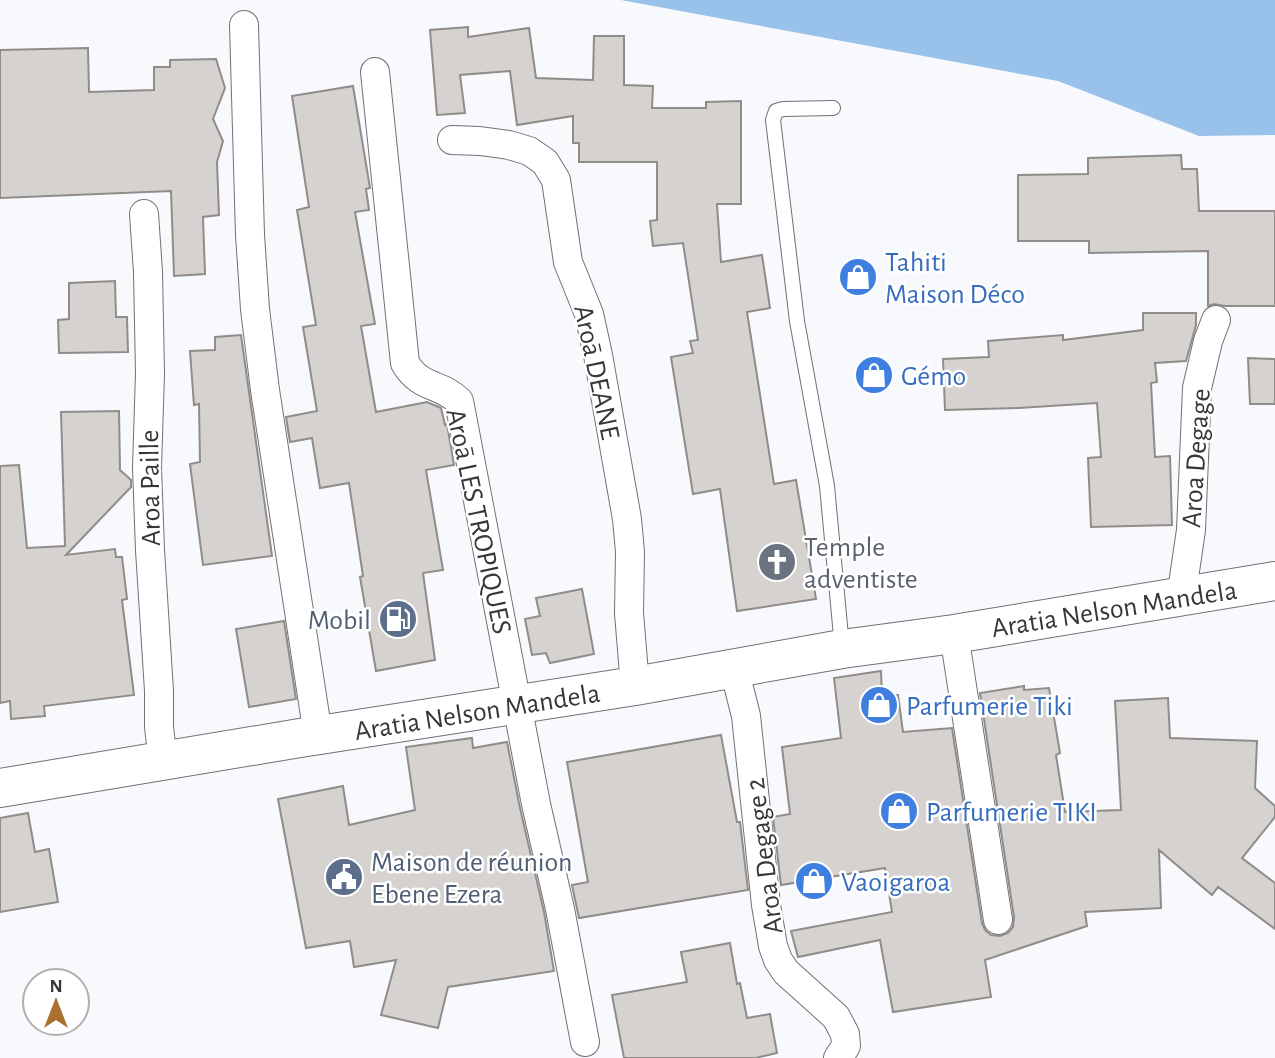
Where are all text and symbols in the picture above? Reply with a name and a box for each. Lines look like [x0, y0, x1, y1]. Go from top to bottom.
place label: Tahiti Maison Déco [885, 249, 1025, 309]
shop icon: Tahiti Maison Déco [837, 256, 879, 298]
street label: Aroā DEANE [568, 303, 624, 442]
shop icon: Gémo [853, 354, 895, 396]
place label: Gémo [901, 363, 966, 391]
street label: Aroa Degage [1178, 387, 1216, 529]
street label: Aroā LES TROPIQUES [440, 406, 516, 637]
street label: Aroa Paille [136, 429, 166, 546]
place label: Temple adventiste [804, 534, 918, 594]
church icon: Temple adventiste [756, 541, 798, 583]
street label: Aratia Nelson Mandela [989, 577, 1239, 643]
fuel station icon: Mobil [377, 598, 419, 640]
place label: Mobil [308, 607, 371, 635]
street label: Aratia Nelson Mandela [352, 680, 602, 746]
shop icon: Parfumerie Tiki [858, 684, 900, 726]
place label: Parfumerie Tiki [906, 693, 1073, 721]
street label: Aroa Degage 2 [742, 776, 788, 935]
shop icon: Parfumerie TIKI [878, 790, 920, 832]
place label: Parfumerie TIKI [926, 799, 1097, 827]
place label: Maison de réunion Ebene Ezera [371, 849, 573, 909]
public building icon: Maison de réunion Ebene Ezera [323, 856, 365, 898]
shop icon: Vaoigaroa [793, 860, 835, 902]
place label: Vaoigaroa [841, 869, 950, 897]
north arrow [21, 967, 91, 1037]
text: N [49, 977, 63, 996]

